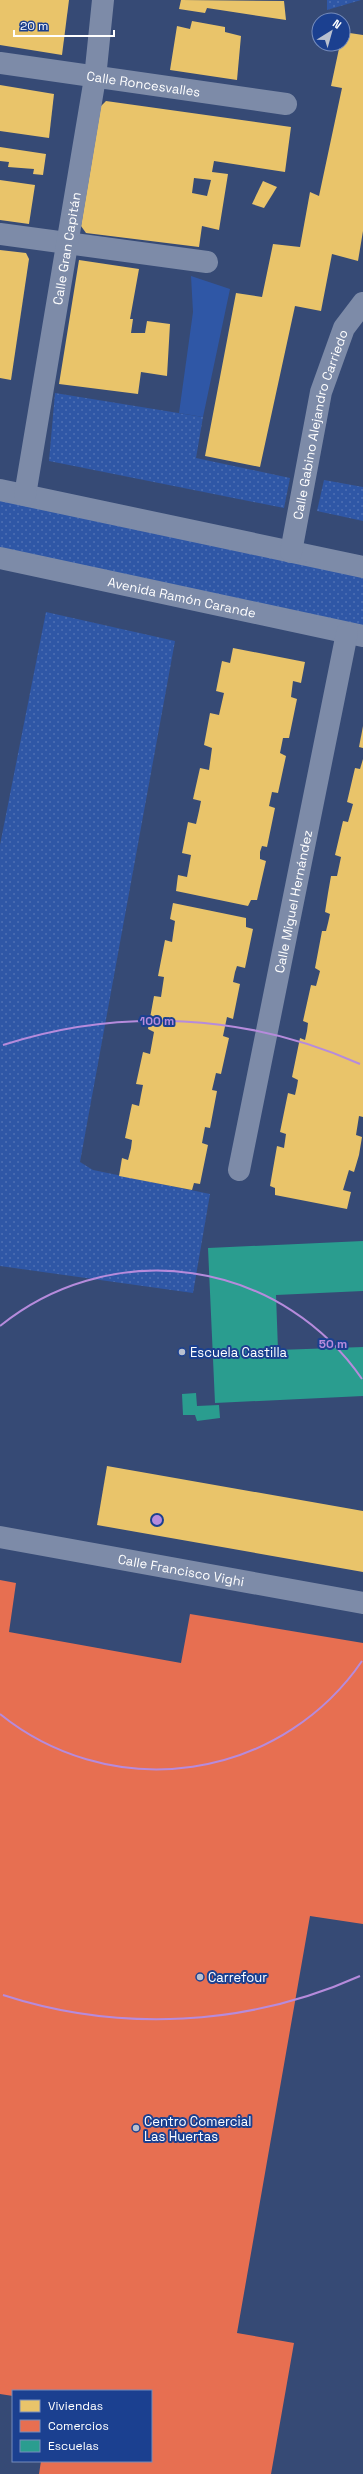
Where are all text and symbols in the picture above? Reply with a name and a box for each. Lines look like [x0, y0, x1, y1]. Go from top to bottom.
scale bar [14, 12, 114, 38]
north arrow [311, 12, 351, 52]
text: N [330, 16, 344, 32]
text: 20 m [20, 18, 48, 34]
street label: Calle Roncesvalles [85, 67, 202, 100]
street label: Calle Gran Capitán [49, 191, 84, 306]
street label: Calle Gabino Alejandro Carriedo [289, 327, 351, 521]
street label: Avenida Ramón Carande [106, 573, 258, 621]
street label: Calle Miguel Hernández [270, 828, 316, 974]
text: 100 m [140, 1013, 174, 1029]
text: 50 m [319, 1336, 347, 1352]
place label: Escuela Castilla [190, 1344, 288, 1361]
marker: Escuela Castilla [177, 1347, 187, 1357]
centre of rings [150, 1513, 164, 1527]
street label: Calle Francisco Vighi [117, 1550, 246, 1590]
place label: Carrefour [208, 1969, 267, 1986]
marker: Carrefour [195, 1972, 205, 1982]
place label: Centro Comercial Las Huertas [144, 2113, 251, 2145]
marker: Centro Comercial Las Huertas [131, 2123, 141, 2133]
legend [12, 2390, 152, 2462]
text: Viviendas [48, 2398, 103, 2414]
text: Comercios [48, 2418, 109, 2434]
text: Escuelas [48, 2438, 99, 2454]

